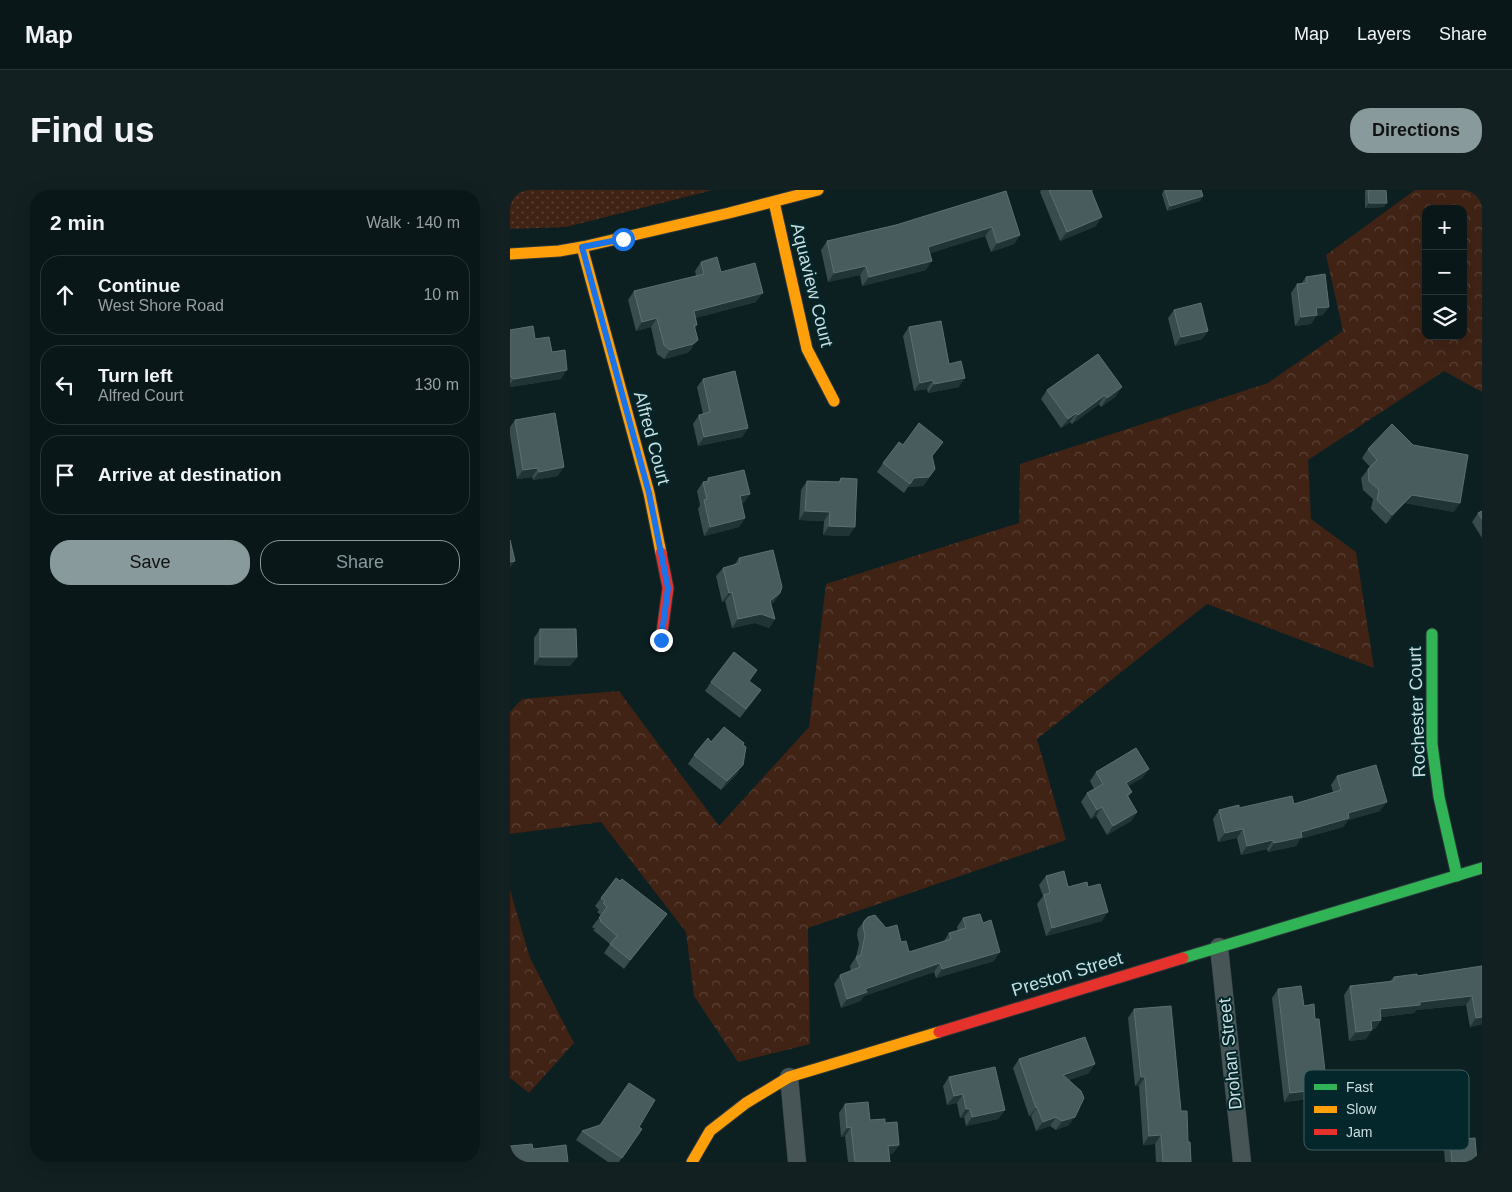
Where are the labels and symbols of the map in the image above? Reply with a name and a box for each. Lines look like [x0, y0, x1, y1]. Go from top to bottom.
street label: Aquaview Court [787, 221, 837, 349]
route start [612, 228, 635, 251]
street label: Alfred Court [630, 389, 674, 487]
route end [650, 629, 673, 652]
street label: Rochester Court [1405, 646, 1429, 778]
street label: Preston Street [1009, 948, 1125, 1000]
street label: Drohan Street [1214, 997, 1246, 1111]
legend [1304, 1070, 1469, 1150]
text: Fast [1346, 1079, 1373, 1095]
text: Slow [1346, 1101, 1377, 1117]
text: Jam [1346, 1124, 1372, 1140]

